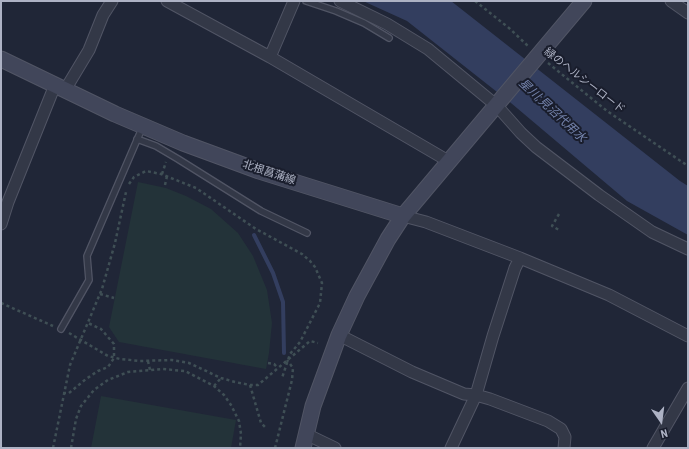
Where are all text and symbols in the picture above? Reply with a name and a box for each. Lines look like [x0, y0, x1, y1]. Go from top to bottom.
street label: 緑のヘルシーロード [541, 45, 627, 117]
water label: 星川;見沼代用水 [515, 76, 589, 146]
street label: 北根菖蒲線 [241, 158, 297, 188]
north arrow [641, 401, 681, 441]
text: N [659, 426, 669, 440]

